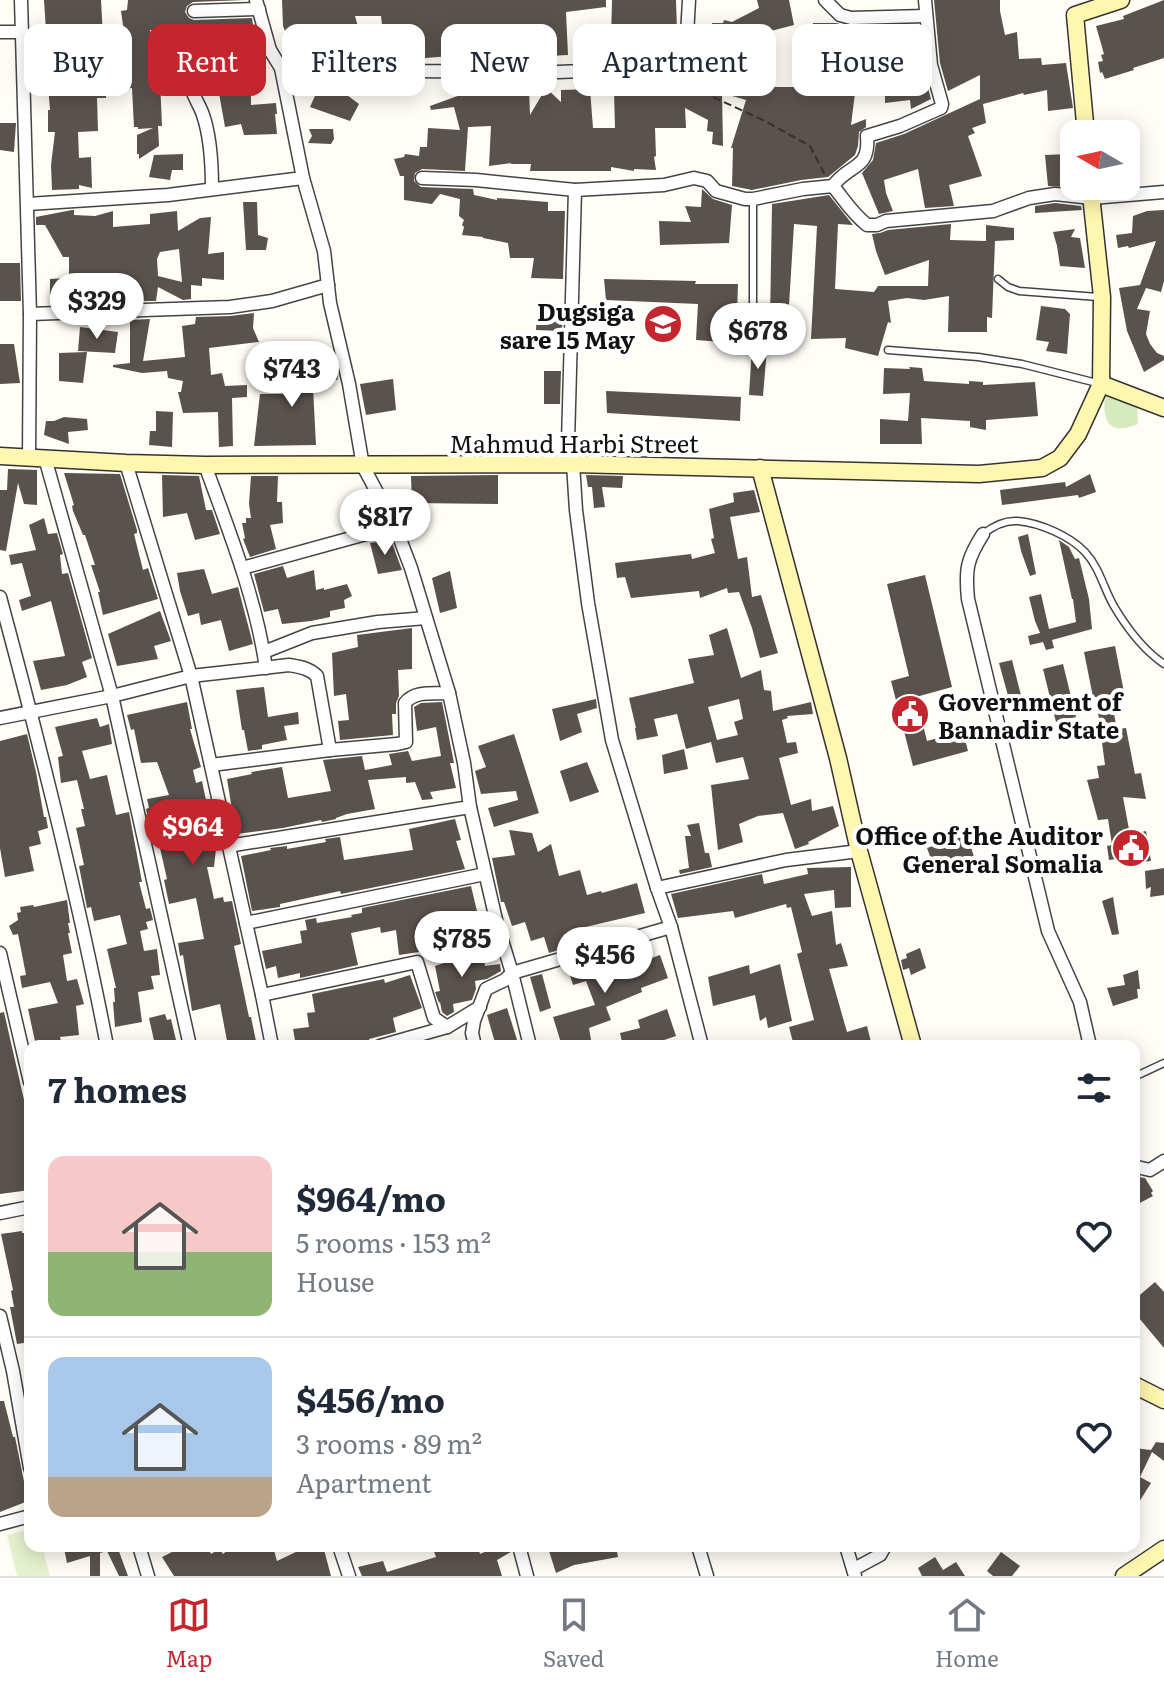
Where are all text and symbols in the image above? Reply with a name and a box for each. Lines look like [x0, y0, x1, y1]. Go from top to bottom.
chip: Buy [24, 24, 132, 96]
chip: Rent [148, 24, 266, 96]
chip: Filters [282, 24, 425, 96]
chip: New [441, 24, 557, 96]
chip: Apartment [573, 24, 776, 96]
chip: House [792, 24, 932, 96]
north arrow [1060, 120, 1140, 200]
map controls [1060, 120, 1140, 200]
pin: $329 [50, 273, 144, 341]
text: $329 [68, 279, 126, 318]
place label: Dugsiga sare 15 May [500, 293, 635, 356]
school or university icon: Dugsiga sare 15 May [642, 303, 684, 345]
pin: $678 [711, 303, 805, 371]
text: $678 [728, 309, 788, 348]
pin: $743 [245, 341, 339, 409]
text: $743 [263, 347, 321, 386]
street label: Mahmud Harbi Street [449, 425, 699, 460]
pin: $817 [338, 489, 432, 557]
text: $817 [358, 495, 412, 534]
place label: Government of Bannadir State [938, 683, 1125, 746]
public building icon: Government of Bannadir State [889, 693, 931, 735]
pin: $964 [146, 799, 240, 867]
text: $964 [162, 805, 224, 844]
place label: Office of the Auditor General Somalia [855, 817, 1103, 880]
public building icon: Office of the Auditor General Somalia [1110, 827, 1152, 869]
pin: $785 [415, 911, 509, 979]
text: $785 [433, 917, 491, 956]
pin: $456 [558, 927, 652, 995]
text: $456 [575, 933, 635, 972]
text: 7 homes [48, 1063, 187, 1113]
icon: filters [1072, 1066, 1116, 1110]
text: $964/mo [296, 1172, 446, 1222]
icon: home [112, 1188, 208, 1284]
icon: heart [1072, 1214, 1116, 1258]
text: 5 rooms · 153 m² [296, 1222, 491, 1261]
text: House [296, 1261, 374, 1300]
text: $456/mo [296, 1373, 445, 1423]
icon: home [112, 1389, 208, 1485]
icon: heart [1072, 1415, 1116, 1459]
text: 3 rooms · 89 m² [296, 1423, 482, 1462]
text: Apartment [296, 1462, 432, 1501]
tab: Map [165, 1593, 212, 1674]
tab: Saved [543, 1593, 604, 1674]
tab: Home [935, 1593, 999, 1674]

